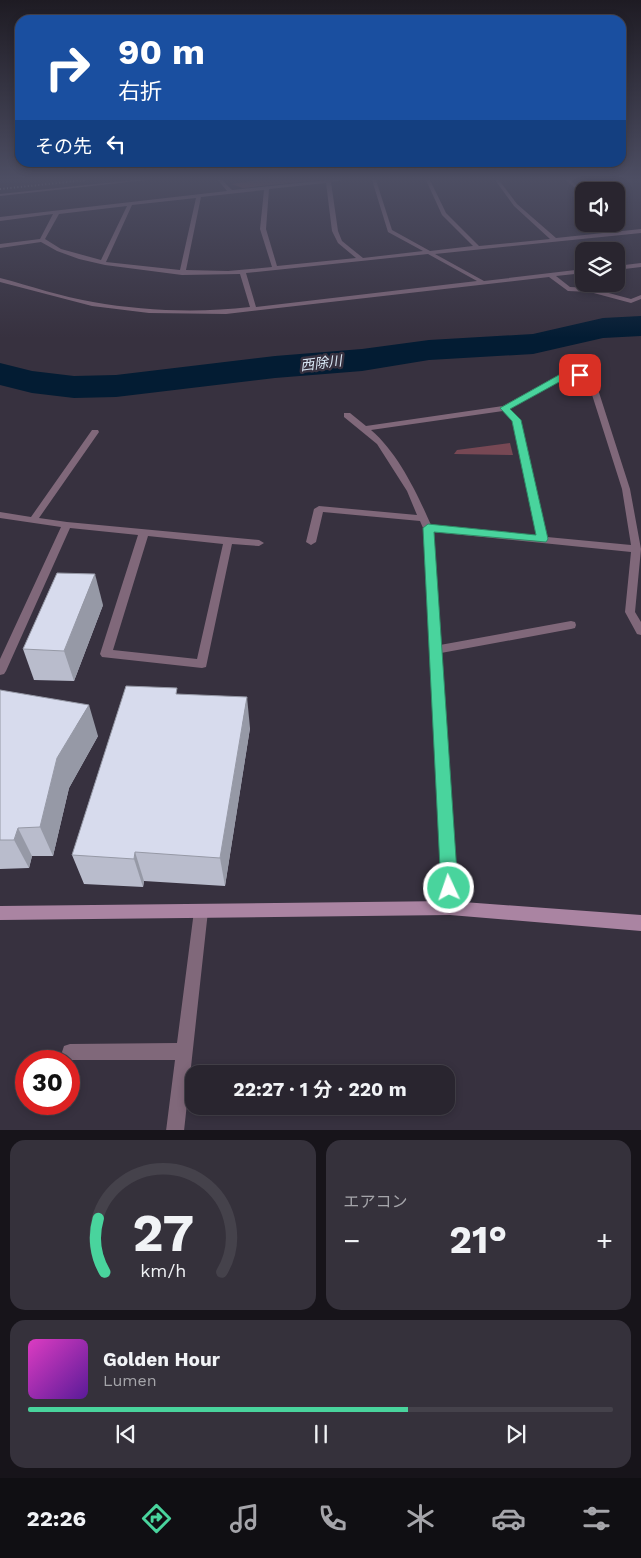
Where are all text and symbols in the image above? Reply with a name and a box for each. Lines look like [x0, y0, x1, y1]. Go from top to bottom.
text: 90 m [118, 31, 205, 73]
icon: right [35, 35, 100, 100]
text: 右折 [118, 79, 162, 104]
icon: left [102, 130, 130, 158]
text: その先 [35, 135, 92, 158]
map controls [575, 182, 625, 292]
button: sound [575, 182, 625, 232]
button: layers [575, 242, 625, 292]
water label: 西除川 [299, 352, 345, 373]
pin [559, 354, 601, 396]
icon: arrive [566, 361, 594, 389]
position arrow [422, 861, 474, 913]
speed limit sign: 30 [15, 1050, 80, 1115]
text: 22:27 · 1 分 · 220 m [233, 1078, 407, 1101]
text: エアコン [344, 1192, 408, 1211]
text: 27 [132, 1203, 194, 1264]
text: 21° [449, 1218, 507, 1262]
text: − [344, 1224, 360, 1257]
text: + [596, 1224, 613, 1257]
text: km/h [140, 1260, 186, 1281]
text: Golden Hour [103, 1348, 220, 1371]
text: Lumen [103, 1371, 157, 1390]
icon: previous [112, 1420, 140, 1448]
icon: pause [307, 1420, 335, 1448]
icon: next [502, 1420, 530, 1448]
icon: directions [139, 1501, 174, 1536]
icon: music [227, 1501, 262, 1536]
icon: phone [315, 1501, 350, 1536]
icon: climate [403, 1501, 438, 1536]
icon: car [491, 1501, 526, 1536]
icon: filters [579, 1501, 614, 1536]
text: 22:26 [27, 1506, 86, 1531]

